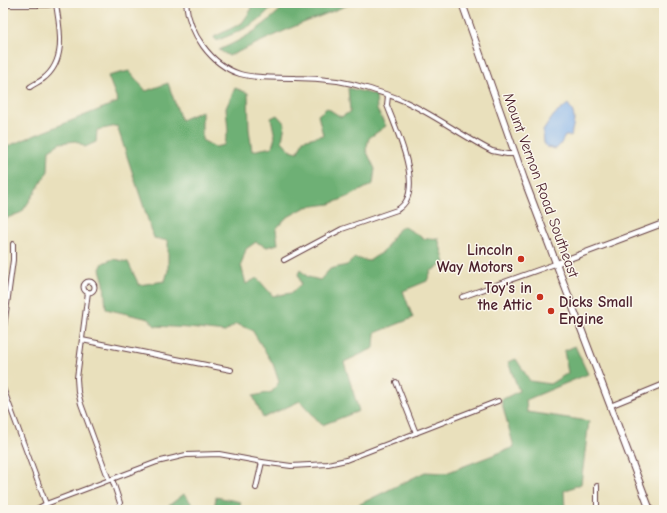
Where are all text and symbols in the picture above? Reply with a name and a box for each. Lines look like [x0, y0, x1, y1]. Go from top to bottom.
street label: Mount Vernon Road Southeast [499, 90, 583, 281]
place label: Lincoln Way Motors [437, 241, 513, 276]
marker: Lincoln Way Motors [516, 254, 526, 264]
place label: Toy's in the Attic [477, 279, 532, 314]
marker: Toy's in the Attic [535, 292, 545, 302]
place label: Dicks Small Engine [559, 293, 633, 328]
marker: Dicks Small Engine [546, 306, 556, 316]

